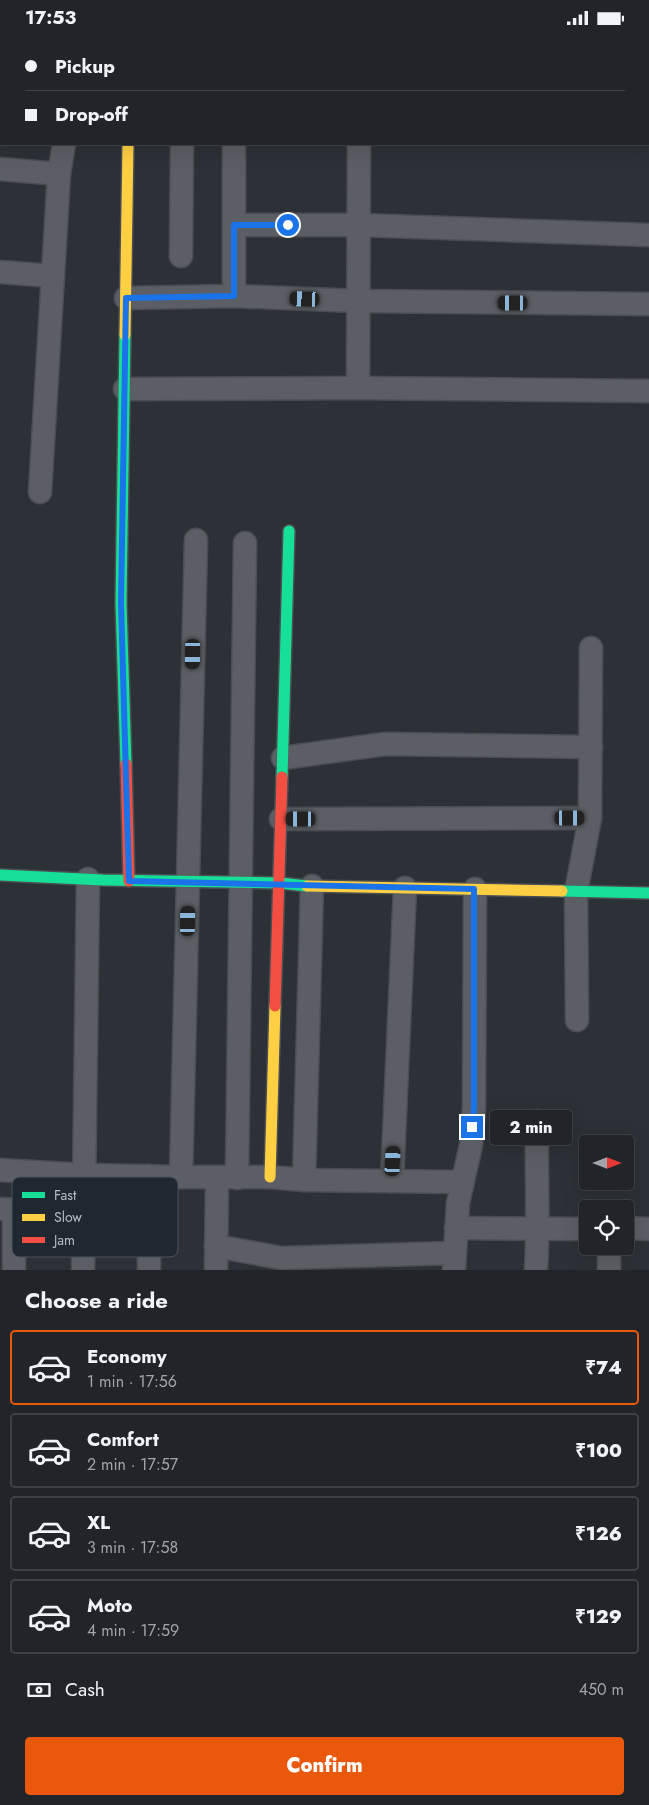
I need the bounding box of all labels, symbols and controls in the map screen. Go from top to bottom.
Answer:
text: 17:53 [25,4,76,31]
text: Pickup [55,53,115,80]
text: Drop-off [55,101,128,128]
route start [277,214,299,236]
car [289,291,320,307]
car [498,296,528,311]
car [185,639,200,669]
car [555,811,585,826]
car [286,812,316,827]
car [180,906,195,936]
callout: 2 min [490,1109,572,1145]
route end [461,1116,483,1138]
text: 2 min [510,1116,552,1139]
north arrow [579,1135,634,1190]
map controls [579,1135,634,1255]
car [384,1146,401,1176]
legend [12,1177,178,1257]
text: Fast [54,1185,77,1205]
button: locate [579,1200,634,1255]
text: Slow [54,1207,82,1227]
text: Jam [52,1230,75,1250]
text: Choose a ride [25,1284,168,1316]
text: Economy [87,1343,167,1370]
icon: car [27,1345,72,1390]
text: ₹74 [585,1354,622,1381]
text: 1 min · 17:56 [87,1370,177,1393]
text: Comfort [87,1426,159,1453]
icon: car [27,1428,72,1473]
text: ₹100 [575,1437,622,1464]
text: 2 min · 17:57 [87,1453,178,1476]
text: XL [87,1509,110,1536]
icon: car [27,1511,72,1556]
text: ₹126 [575,1520,622,1547]
text: 3 min · 17:58 [87,1536,178,1559]
text: Moto [87,1592,132,1619]
icon: car [27,1594,72,1639]
text: ₹129 [575,1603,622,1630]
text: 4 min · 17:59 [87,1619,179,1642]
icon: cash [25,1676,53,1704]
text: Cash [65,1676,105,1703]
text: 450 m [579,1678,624,1701]
button: Confirm [25,1737,624,1795]

